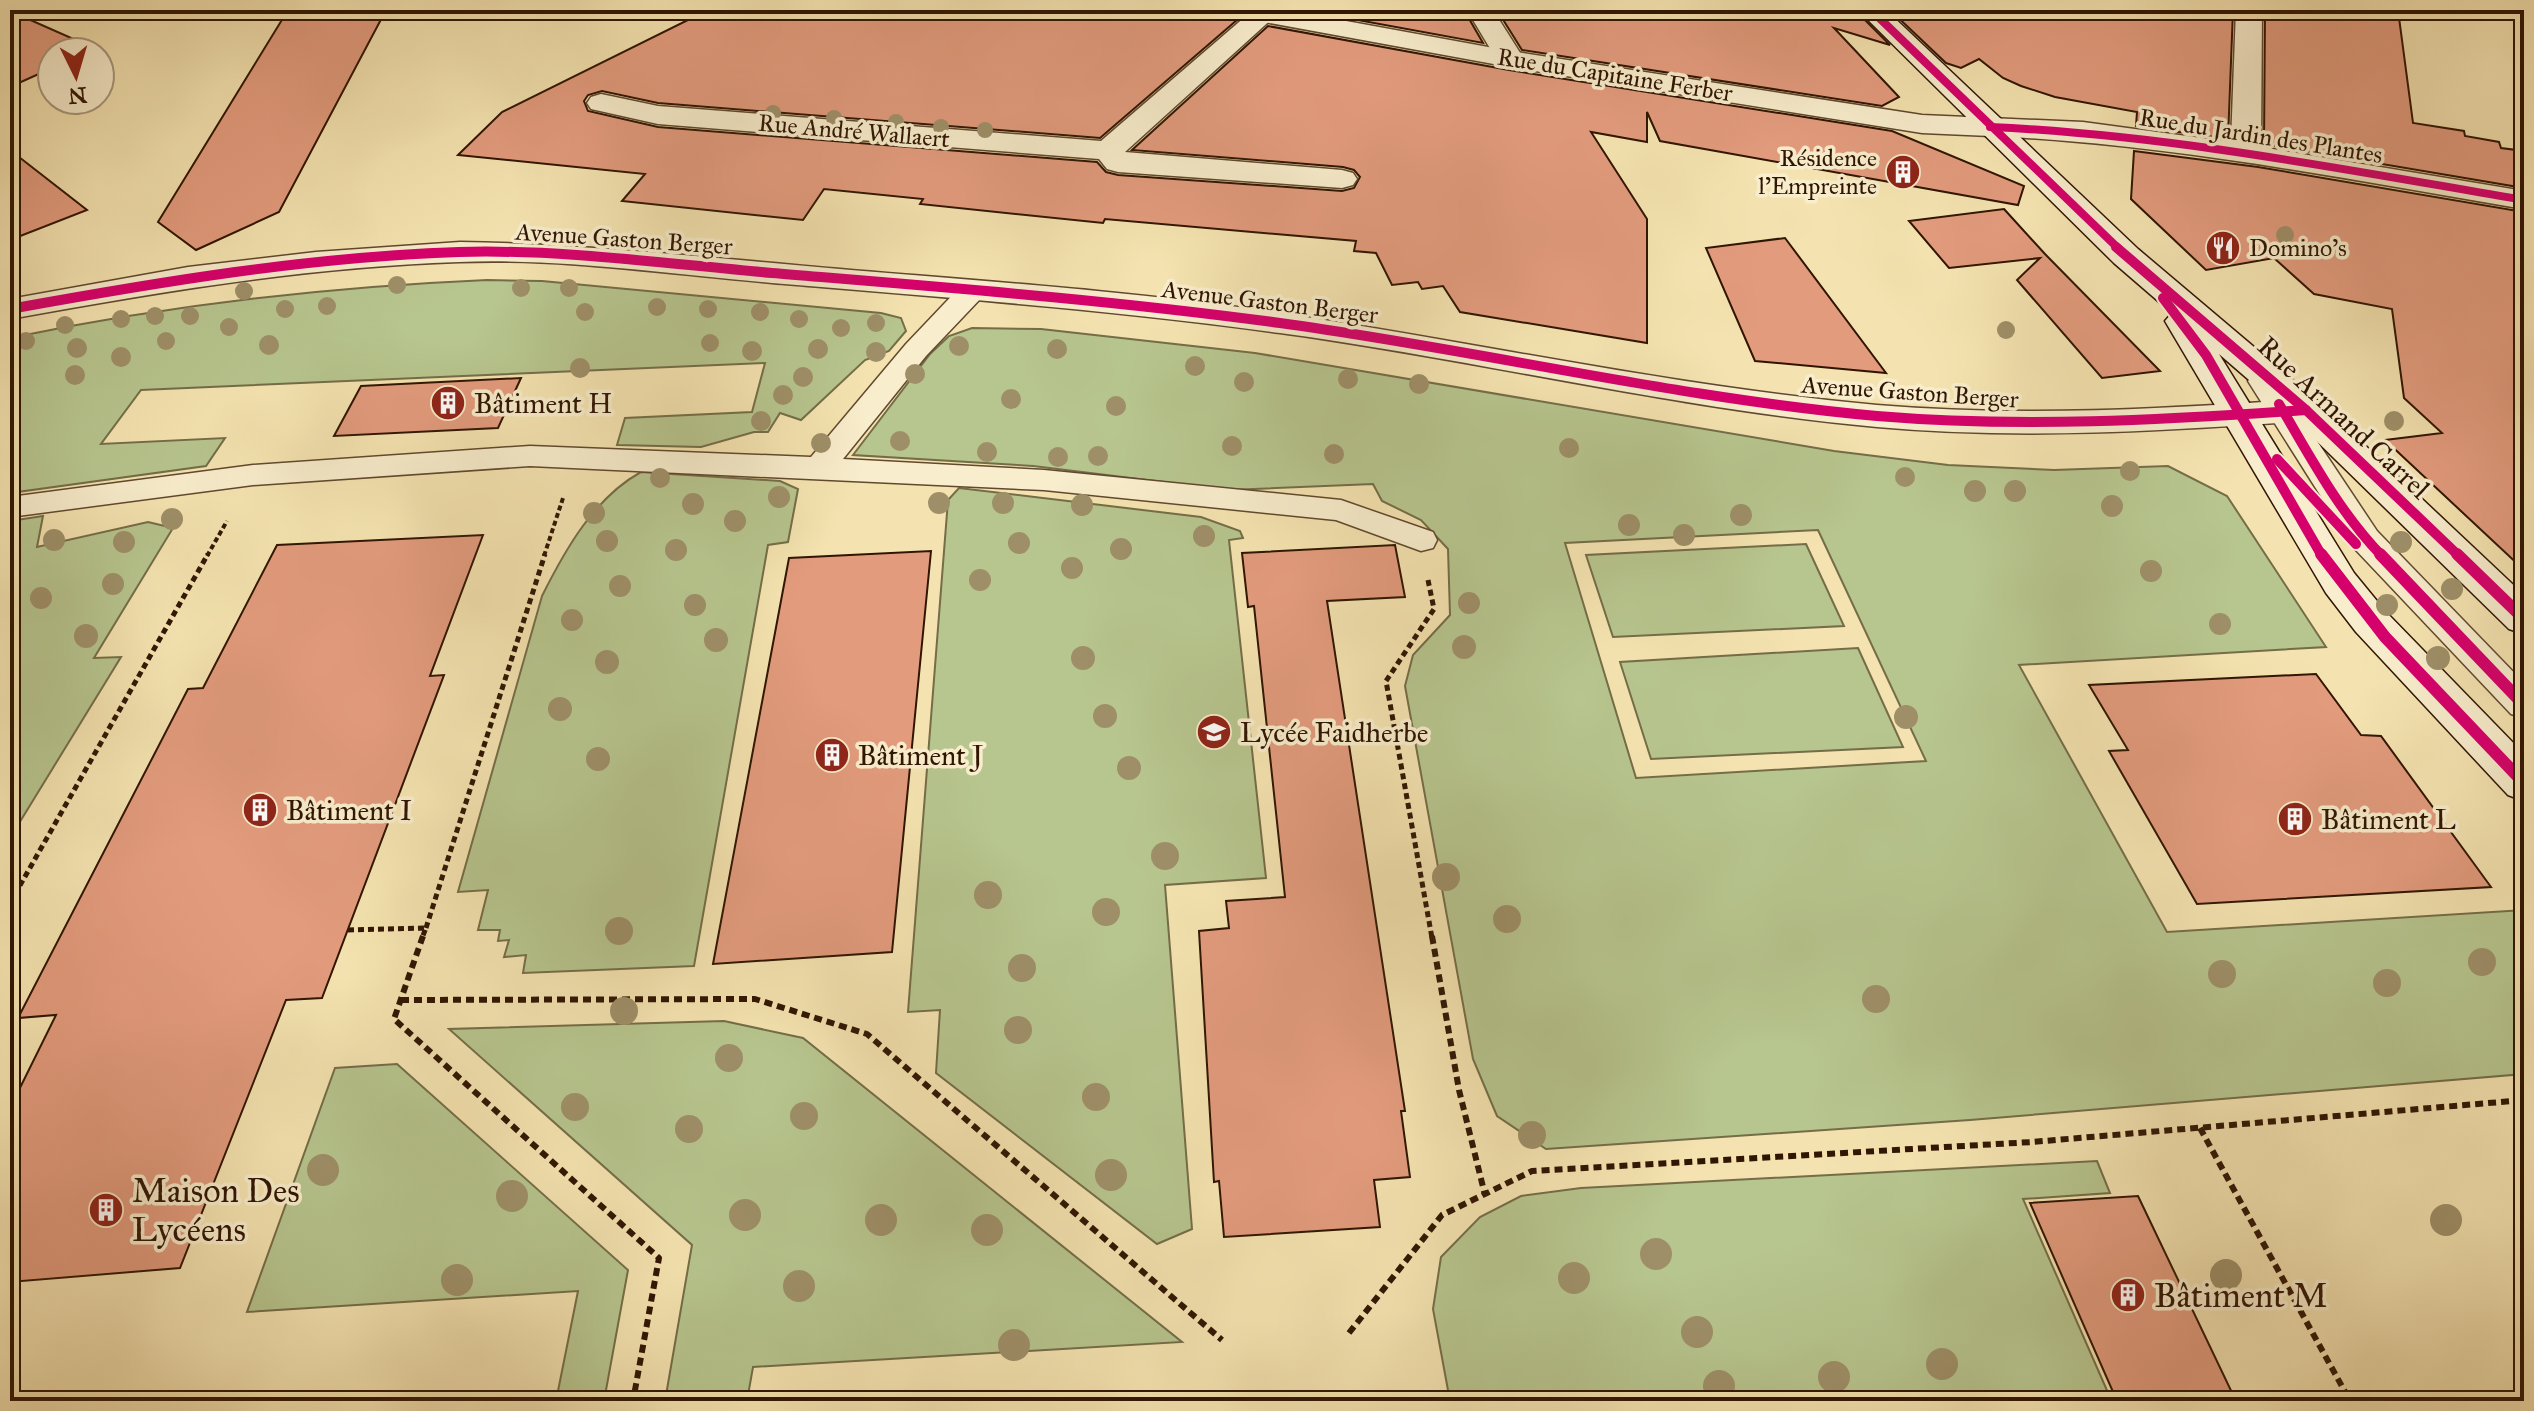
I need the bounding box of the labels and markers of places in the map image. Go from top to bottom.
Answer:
place label: Résidence l'Empreinte [1758,143,1877,201]
building icon: Résidence l'Empreinte [1884,153,1922,191]
restaurant icon: Domino's [2204,229,2242,267]
place label: Domino's [2249,233,2347,263]
building icon: Bâtiment H [429,384,467,422]
place label: Bâtiment H [474,386,612,421]
school or university icon: Lycée Faidherbe [1195,713,1233,751]
place label: Lycée Faidherbe [1240,715,1428,750]
building icon: Bâtiment J [813,736,851,774]
place label: Bâtiment J [858,738,983,773]
building icon: Bâtiment I [241,791,279,829]
place label: Bâtiment I [286,793,412,828]
building icon: Bâtiment L [2276,800,2314,838]
place label: Bâtiment L [2321,802,2456,837]
place label: Maison Des Lycéens [132,1170,300,1250]
building icon: Maison Des Lycéens [87,1191,125,1229]
place label: Bâtiment M [2154,1275,2328,1316]
building icon: Bâtiment M [2109,1276,2147,1314]

